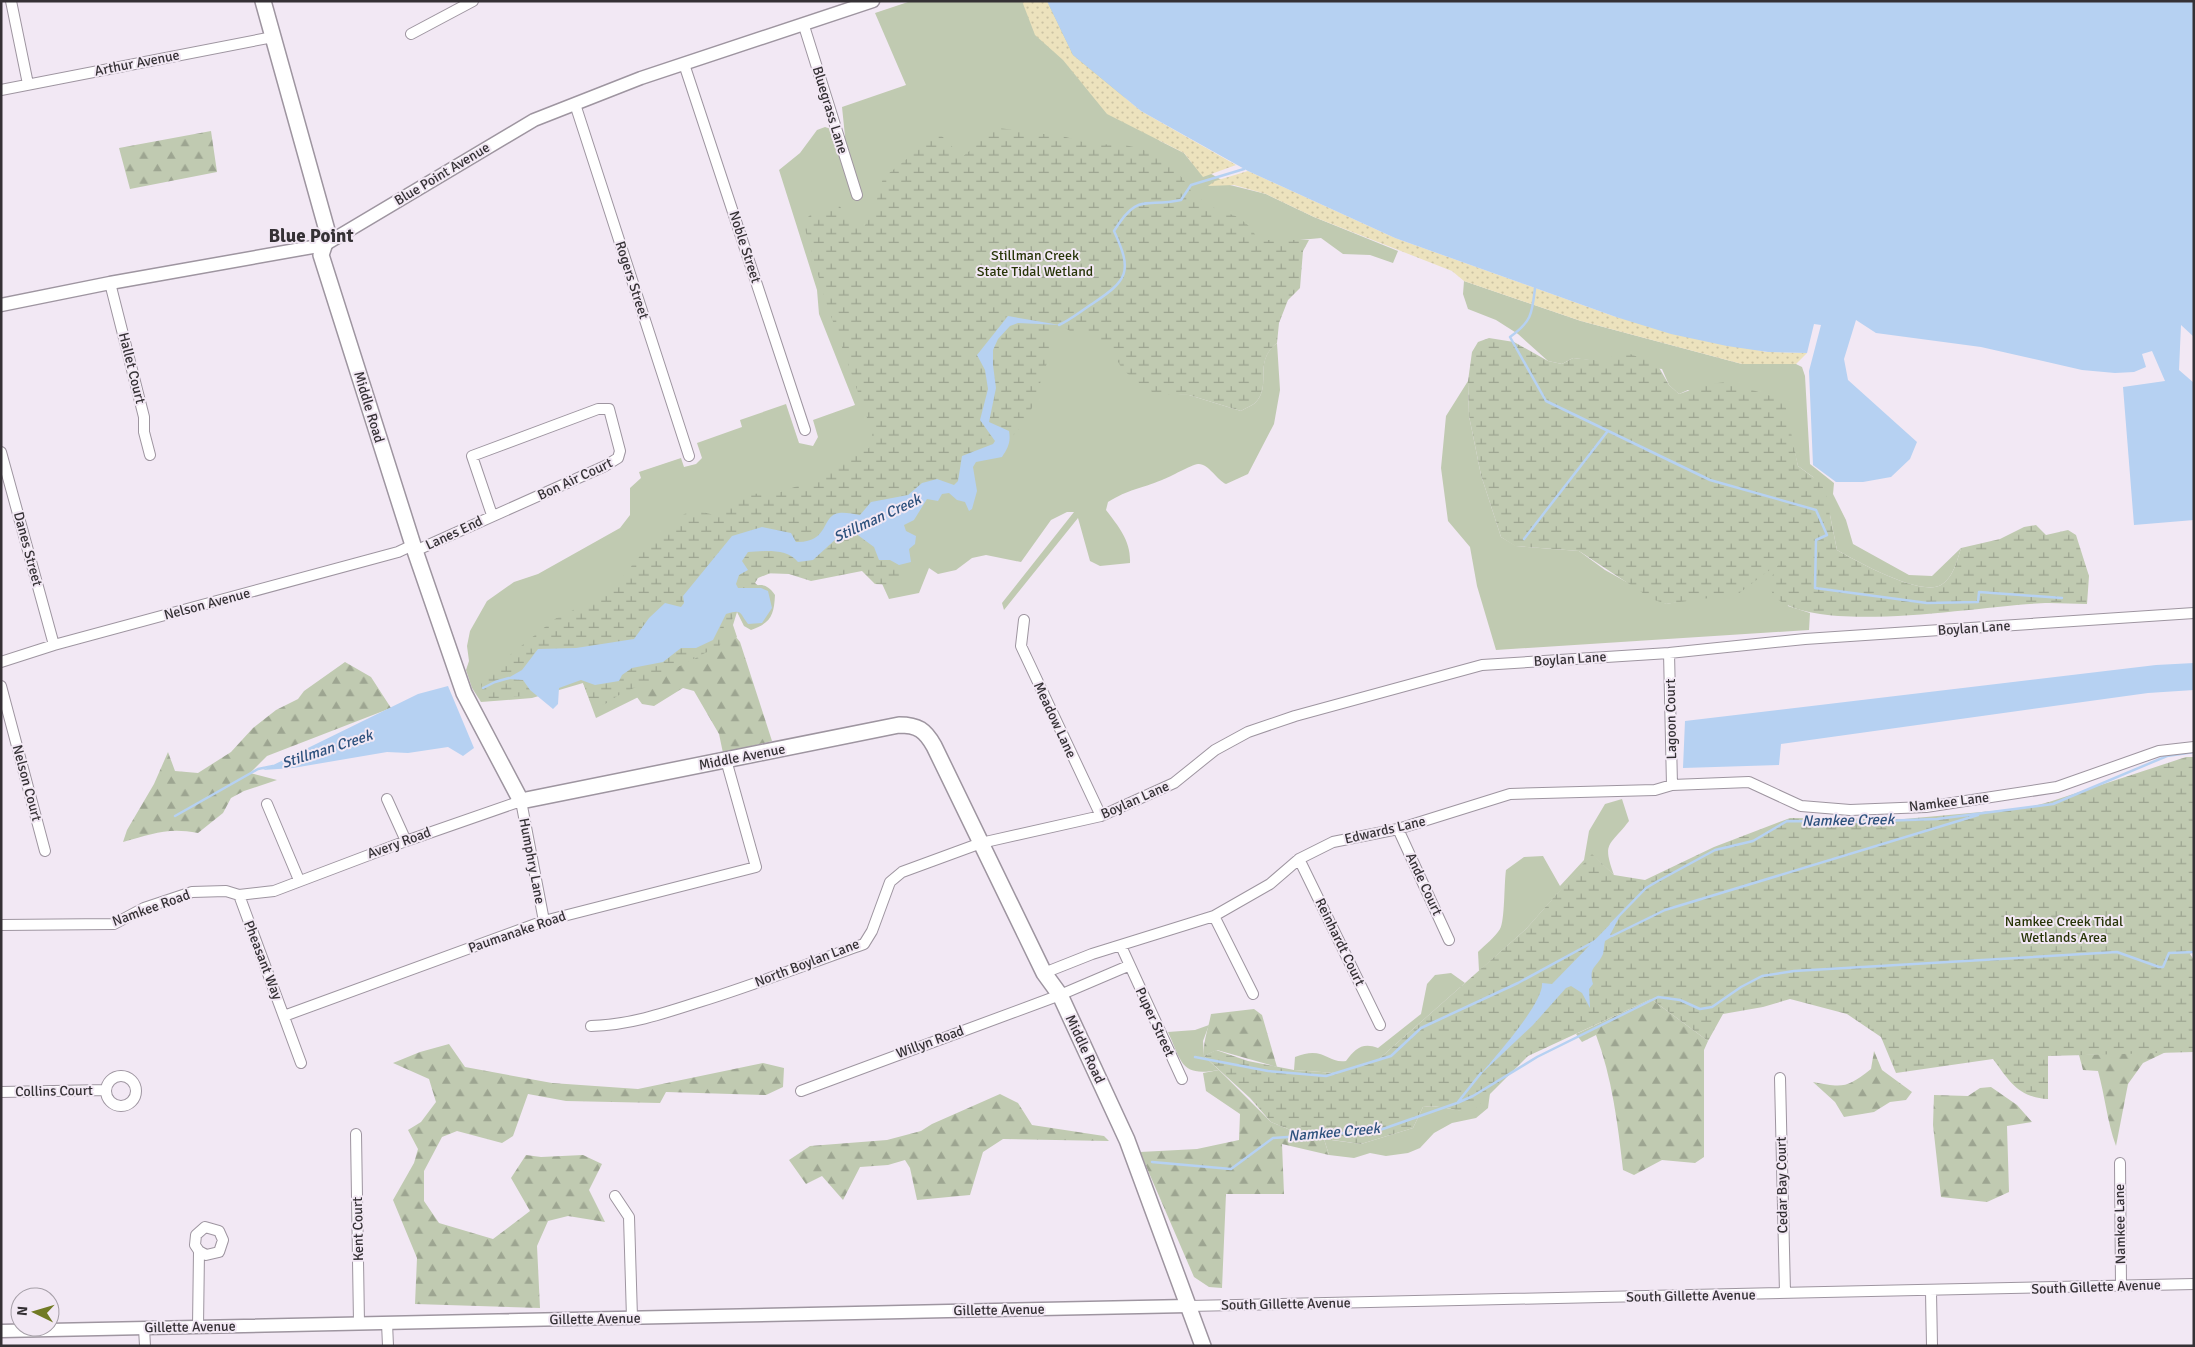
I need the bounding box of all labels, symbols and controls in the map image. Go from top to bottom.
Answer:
street label: Arthur Avenue [93,46,181,80]
street label: Bluegrass Lane [809,64,851,156]
street label: Blue Point Avenue [391,139,493,209]
street label: Noble Street [725,209,765,285]
district label: Blue Point [268,224,354,248]
street label: Rogers Street [611,239,653,321]
park label: Stillman Creek State Tidal Wetland [977,247,1093,280]
street label: Hallet Court [115,330,149,406]
street label: Middle Road [350,369,388,445]
street label: Bon Air Court [535,454,615,504]
water label: Stillman Creek [830,489,925,546]
street label: Danes Street [10,510,46,588]
street label: Lanes End [423,512,485,554]
street label: Nelson Avenue [162,584,252,624]
street label: Boylan Lane [1937,617,2011,639]
street label: Boylan Lane [1533,648,1607,670]
street label: Meadow Lane [1030,679,1080,761]
street label: Lagoon Court [1662,679,1680,759]
water label: Stillman Creek [279,725,376,772]
street label: Middle Avenue [697,740,787,774]
street label: Nelson Court [9,743,45,823]
street label: Boylan Lane [1098,777,1172,823]
street label: Namkee Lane [1908,789,1990,815]
water label: Namkee Creek [1802,810,1896,830]
street label: Edwards Lane [1343,812,1427,848]
street label: Humphry Lane [515,817,549,905]
street label: Avery Road [365,824,433,862]
street label: Ande Court [1402,850,1446,918]
street label: Namkee Road [110,886,192,930]
street label: Reinhardt Court [1311,895,1369,989]
street label: Paumanake Road [466,907,568,957]
park label: Namkee Creek Tidal Wetlands Area [2005,913,2123,946]
street label: Pheasant Way [240,918,286,1002]
street label: North Boylan Lane [752,935,862,991]
street label: Puper Street [1132,985,1178,1059]
street label: Middle Road [1062,1012,1108,1086]
street label: Willyn Road [894,1022,966,1062]
street label: Collins Court [15,1082,93,1100]
water label: Namkee Creek [1287,1119,1382,1145]
street label: Cedar Bay Court [1773,1136,1791,1234]
street label: Namkee Lane [2111,1184,2129,1264]
street label: Kent Court [349,1197,367,1261]
street label: South Gillette Avenue [2031,1276,2161,1298]
street label: South Gillette Avenue [1626,1286,1756,1306]
north arrow [10,1287,60,1337]
street label: South Gillette Avenue [1221,1294,1351,1314]
street label: Gillette Avenue [953,1301,1045,1319]
text: N [14,1305,31,1317]
street label: Gillette Avenue [549,1310,641,1328]
street label: Gillette Avenue [144,1318,236,1336]

